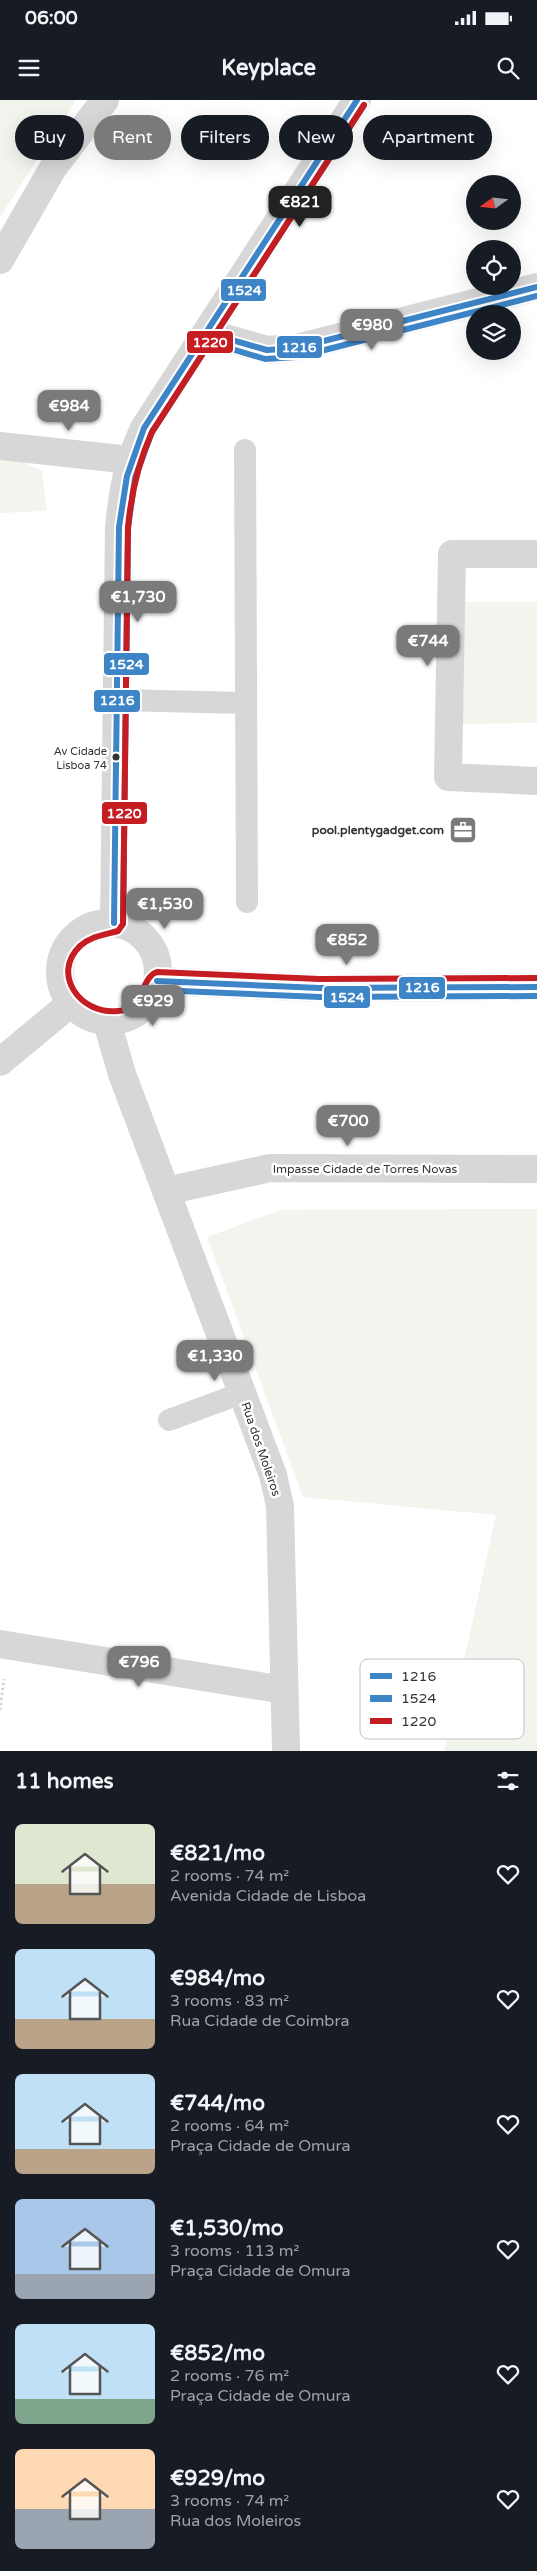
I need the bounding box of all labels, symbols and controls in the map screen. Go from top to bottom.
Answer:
text: 06:00 [25,7,78,29]
icon: menu [15,54,43,82]
icon: search [494,54,522,82]
text: Keyplace [221,55,316,81]
chip: Buy [15,115,84,160]
chip: Rent [94,115,171,160]
chip: Filters [181,115,269,160]
chip: New [279,115,353,160]
chip: Apartment [363,115,492,160]
north arrow [466,175,521,230]
map controls [466,175,521,360]
pin: €821 [270,186,330,228]
text: €821 [279,192,321,212]
button: locate [466,240,521,295]
line badge: 1524 [220,278,267,302]
text: 1524 [226,282,262,299]
button: layers [466,305,521,360]
pin: €980 [342,308,402,351]
text: €980 [351,315,393,335]
line badge: 1220 [186,330,234,354]
text: 1220 [192,334,228,351]
line badge: 1216 [276,335,323,359]
text: 1216 [281,339,317,356]
pin: €984 [39,390,99,432]
text: €984 [48,396,90,416]
pin: €1,730 [97,580,179,623]
text: €1,730 [110,587,166,607]
pin: €744 [398,624,458,667]
text: €744 [407,631,449,651]
line badge: 1524 [103,652,150,676]
text: 1524 [108,656,144,673]
line badge: 1216 [93,689,141,713]
text: 1216 [99,692,135,709]
place label: Av Cidade Lisboa 74 [54,745,107,772]
marker: Av Cidade Lisboa 74 [111,752,121,762]
line badge: 1220 [101,801,148,825]
text: 1220 [106,805,142,822]
office icon: pool.plentygadget.com [448,815,478,845]
place label: pool.plentygadget.com [312,823,444,838]
pin: €1,530 [124,888,206,930]
text: €1,530 [137,894,193,914]
pin: €852 [317,924,377,966]
text: €852 [326,930,368,950]
line badge: 1216 [398,976,446,1000]
text: 1216 [404,979,440,996]
pin: €929 [123,984,183,1027]
line badge: 1524 [323,985,371,1009]
text: 1524 [329,989,365,1006]
text: €929 [132,991,174,1011]
pin: €700 [318,1104,378,1147]
text: €700 [327,1111,369,1131]
street label: Impasse Cidade de Torres Novas [273,1162,458,1176]
pin: €1,330 [174,1340,256,1382]
text: €1,330 [187,1346,243,1366]
street label: Rua dos Moleiros [238,1400,284,1498]
pin: €796 [109,1646,169,1688]
text: €796 [118,1652,160,1672]
legend [360,1659,524,1739]
text: 1216 [401,1668,436,1685]
text: 1524 [401,1690,436,1707]
text: 1220 [401,1713,436,1730]
icon: filters [494,1767,522,1795]
text: 11 homes [15,1769,114,1794]
text: €821/mo [170,1841,265,1866]
icon: home [55,1844,115,1904]
icon: heart [494,1860,522,1888]
text: 2 rooms · 74 m² [170,1866,289,1886]
text: Avenida Cidade de Lisboa [170,1886,366,1906]
text: €984/mo [170,1966,265,1991]
icon: home [55,1969,115,2029]
icon: heart [494,1985,522,2013]
text: 3 rooms · 83 m² [170,1991,289,2011]
text: Rua Cidade de Coimbra [170,2011,350,2031]
text: €744/mo [170,2091,265,2116]
icon: home [55,2094,115,2154]
icon: heart [494,2110,522,2138]
text: 2 rooms · 64 m² [170,2116,289,2136]
text: Praça Cidade de Omura [170,2136,351,2156]
text: €1,530/mo [170,2216,284,2241]
icon: home [55,2219,115,2279]
icon: heart [494,2235,522,2263]
text: 3 rooms · 113 m² [170,2241,299,2261]
text: Praça Cidade de Omura [170,2261,351,2281]
text: €852/mo [170,2341,265,2366]
icon: home [55,2344,115,2404]
icon: heart [494,2360,522,2388]
text: 2 rooms · 76 m² [170,2366,289,2386]
text: Praça Cidade de Omura [170,2386,351,2406]
text: €929/mo [170,2466,265,2491]
icon: home [55,2469,115,2529]
icon: heart [494,2485,522,2513]
text: 3 rooms · 74 m² [170,2491,289,2511]
text: Rua dos Moleiros [170,2511,301,2531]

